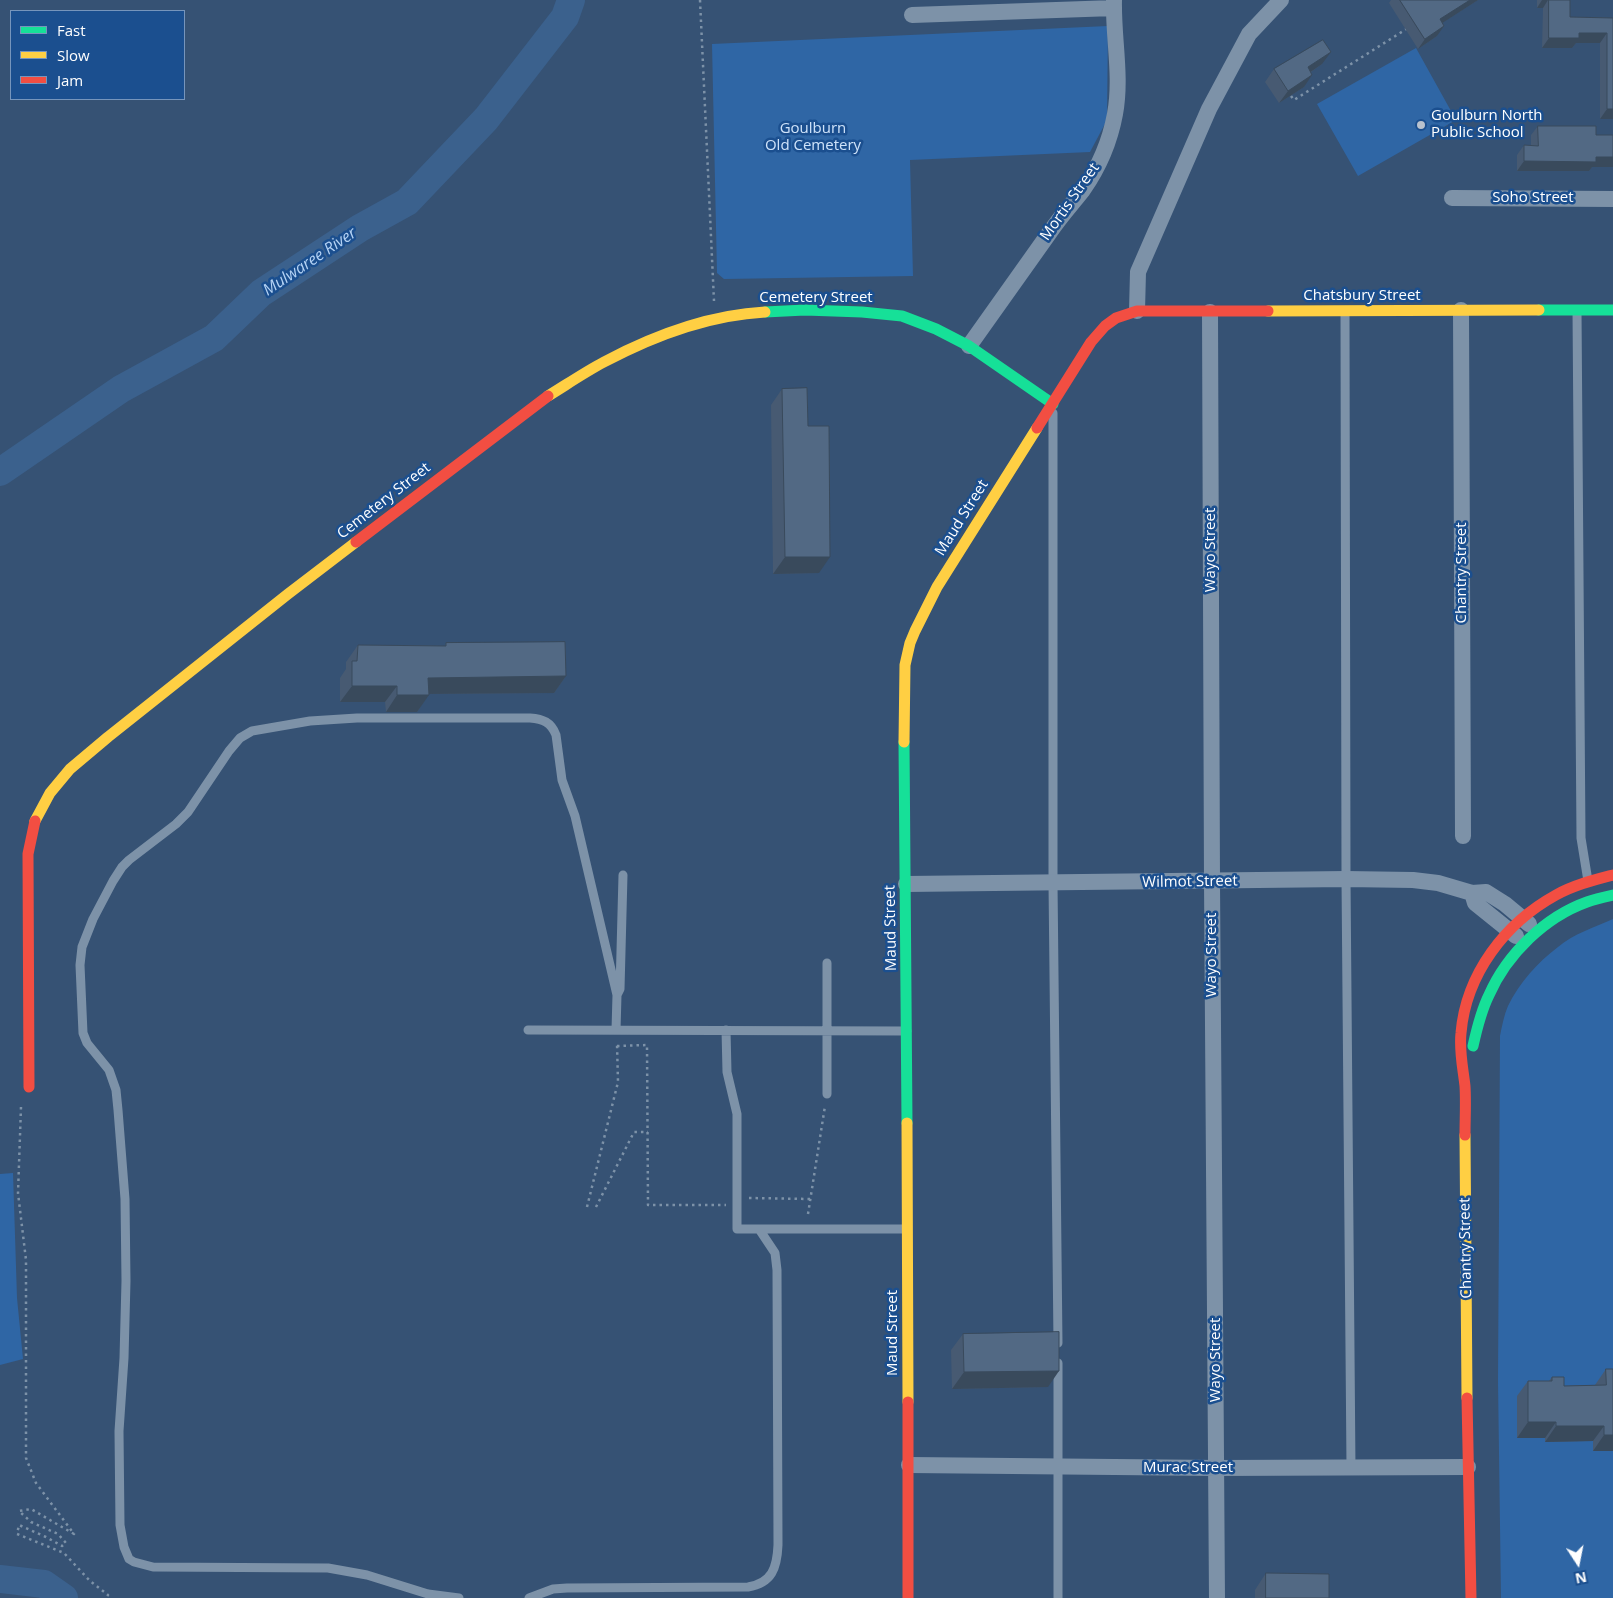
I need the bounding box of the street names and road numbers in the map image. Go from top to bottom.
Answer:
street label: Mortis Street [1037,160,1103,244]
street label: Soho Street [1492,189,1574,207]
street label: Chatsbury Street [1303,287,1421,305]
street label: Cemetery Street [759,289,873,307]
street label: Cemetery Street [334,459,434,543]
street label: Maud Street [932,477,992,559]
street label: Wayo Street [1202,508,1220,592]
street label: Chantry Street [1453,523,1471,623]
street label: Wilmot Street [1142,872,1238,892]
street label: Maud Street [881,885,901,971]
street label: Wayo Street [1203,913,1221,997]
street label: Chantry Street [1456,1197,1476,1299]
street label: Maud Street [884,1290,902,1376]
street label: Wayo Street [1207,1318,1225,1402]
street label: Murac Street [1143,1459,1233,1477]

